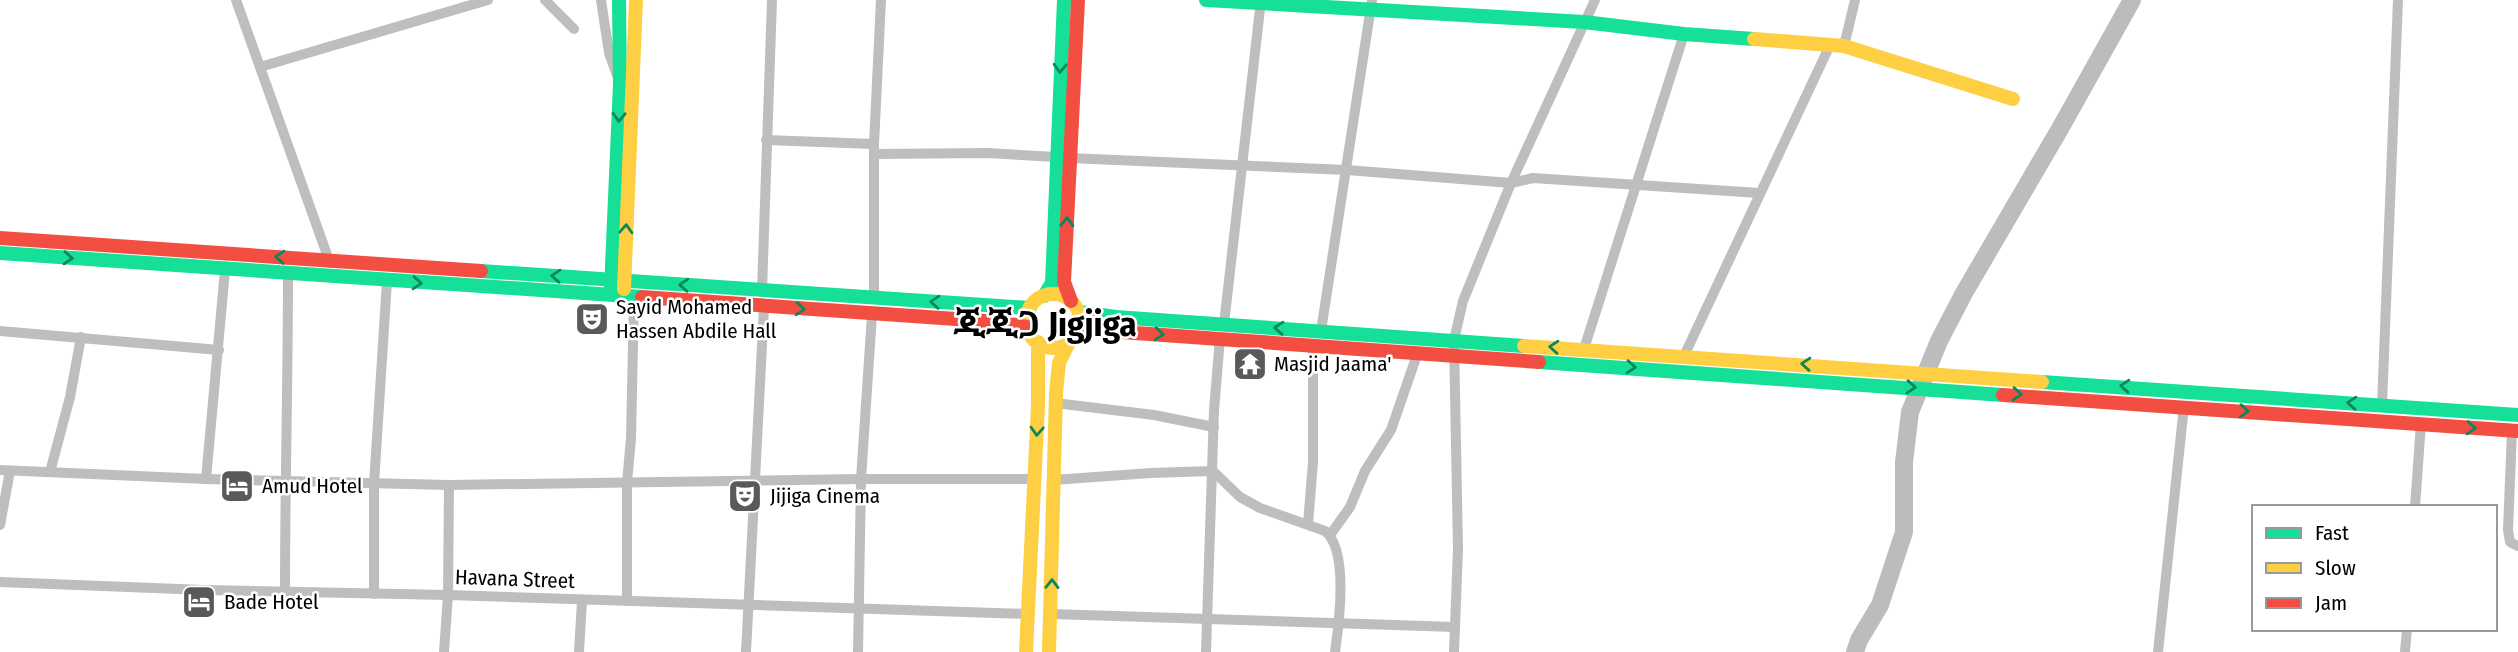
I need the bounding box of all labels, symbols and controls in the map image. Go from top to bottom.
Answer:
one-way arrow [1053,63,1068,74]
one-way arrow [611,112,626,123]
one-way arrow [1059,216,1074,227]
one-way arrow [619,223,634,234]
one-way arrow [63,250,74,265]
one-way arrow [274,250,285,265]
one-way arrow [550,269,561,284]
one-way arrow [412,275,423,290]
one-way arrow [678,278,689,293]
place label: Sayid Mohamed Hassen Abdile Hall [616,294,777,344]
one-way arrow [929,295,940,310]
theatre icon: Sayid Mohamed Hassen Abdile Hall [573,300,611,338]
one-way arrow [795,301,806,316]
district label: ጂጂጋ Jigjiga [953,303,1137,345]
one-way arrow [1273,321,1284,336]
one-way arrow [1154,326,1165,341]
one-way arrow [1549,340,1560,355]
temple icon: Masjid Jaama' [1231,345,1269,383]
place label: Masjid Jaama' [1274,351,1392,377]
one-way arrow [1800,357,1811,372]
one-way arrow [1625,359,1636,374]
one-way arrow [1906,379,1917,394]
one-way arrow [2120,379,2131,394]
one-way arrow [2012,386,2023,401]
one-way arrow [2346,396,2357,411]
one-way arrow [2239,403,2250,418]
one-way arrow [2466,420,2477,435]
one-way arrow [1029,425,1044,436]
hotel icon: Amud Hotel [218,467,256,505]
place label: Amud Hotel [262,473,363,499]
theatre icon: Jijiga Cinema [726,477,764,515]
place label: Jijiga Cinema [770,483,880,509]
legend [2252,505,2497,631]
text: Fast [2315,520,2349,546]
text: Slow [2315,555,2356,581]
street label: Havana Street [455,564,576,594]
one-way arrow [1044,578,1059,589]
hotel icon: Bade Hotel [180,583,218,621]
place label: Bade Hotel [224,589,319,615]
text: Jam [2315,590,2347,616]

